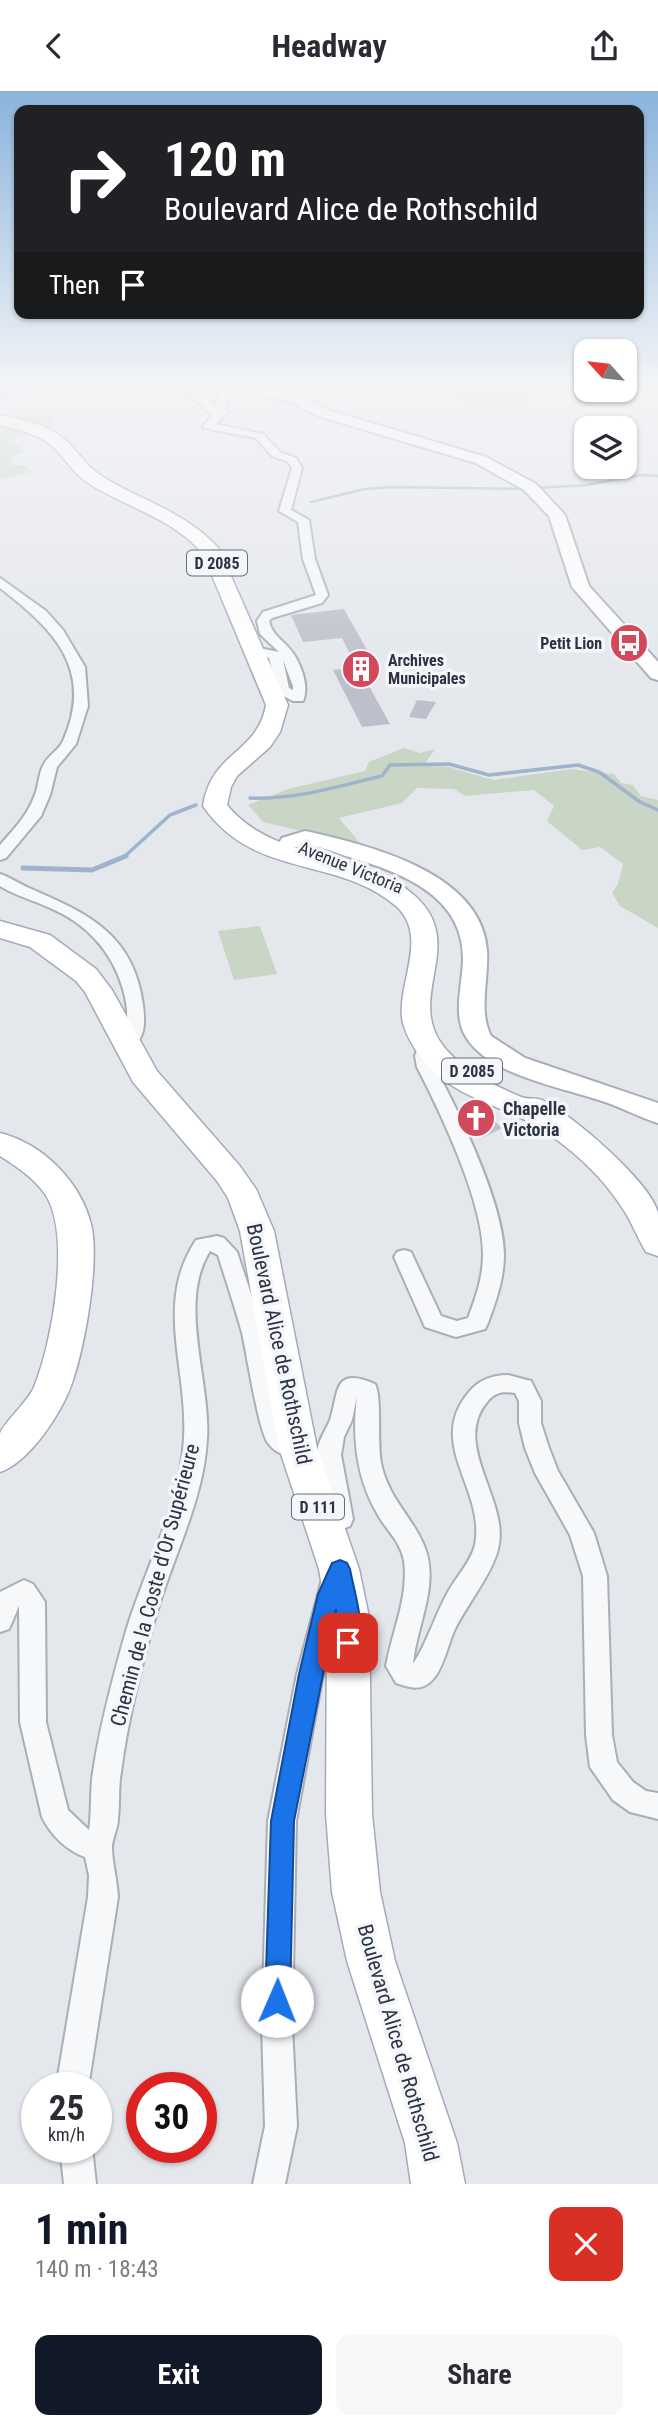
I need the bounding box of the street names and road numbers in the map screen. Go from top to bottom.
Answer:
road number: D 2085 [187,551,247,576]
street label: Avenue Victoria [296,836,406,898]
road number: D 2085 [442,1059,502,1083]
street label: Boulevard Alice de Rothschild [242,1221,316,1467]
street label: Chemin de la Coste d'Or Supérieure [106,1441,204,1729]
road number: D 111 [292,1495,344,1519]
street label: Boulevard Alice de Rothschild [353,1922,443,2164]

